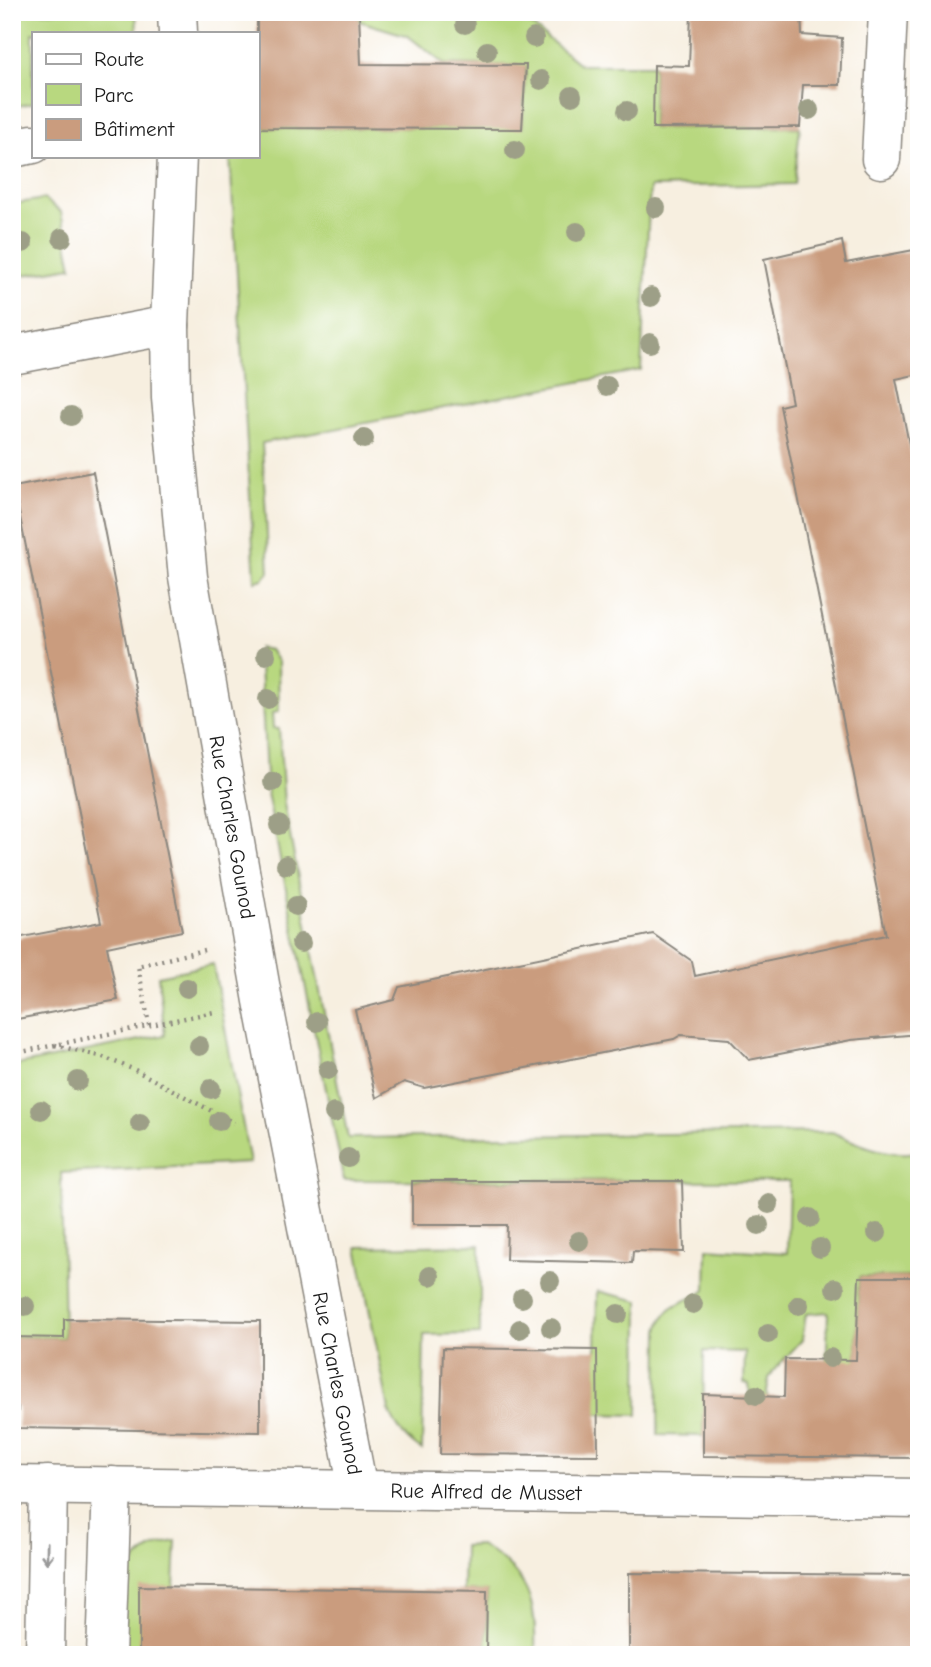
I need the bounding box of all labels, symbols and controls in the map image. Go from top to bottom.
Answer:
legend [32,32,259,158]
text: Route [94,47,144,71]
text: Parc [94,83,134,107]
text: Bâtiment [94,117,175,141]
street label: Rue Charles Gounod [204,734,260,921]
street label: Rue Charles Gounod [308,1290,367,1477]
street label: Rue Alfred de Musset [390,1478,583,1505]
one-way arrow [40,1541,53,1564]

